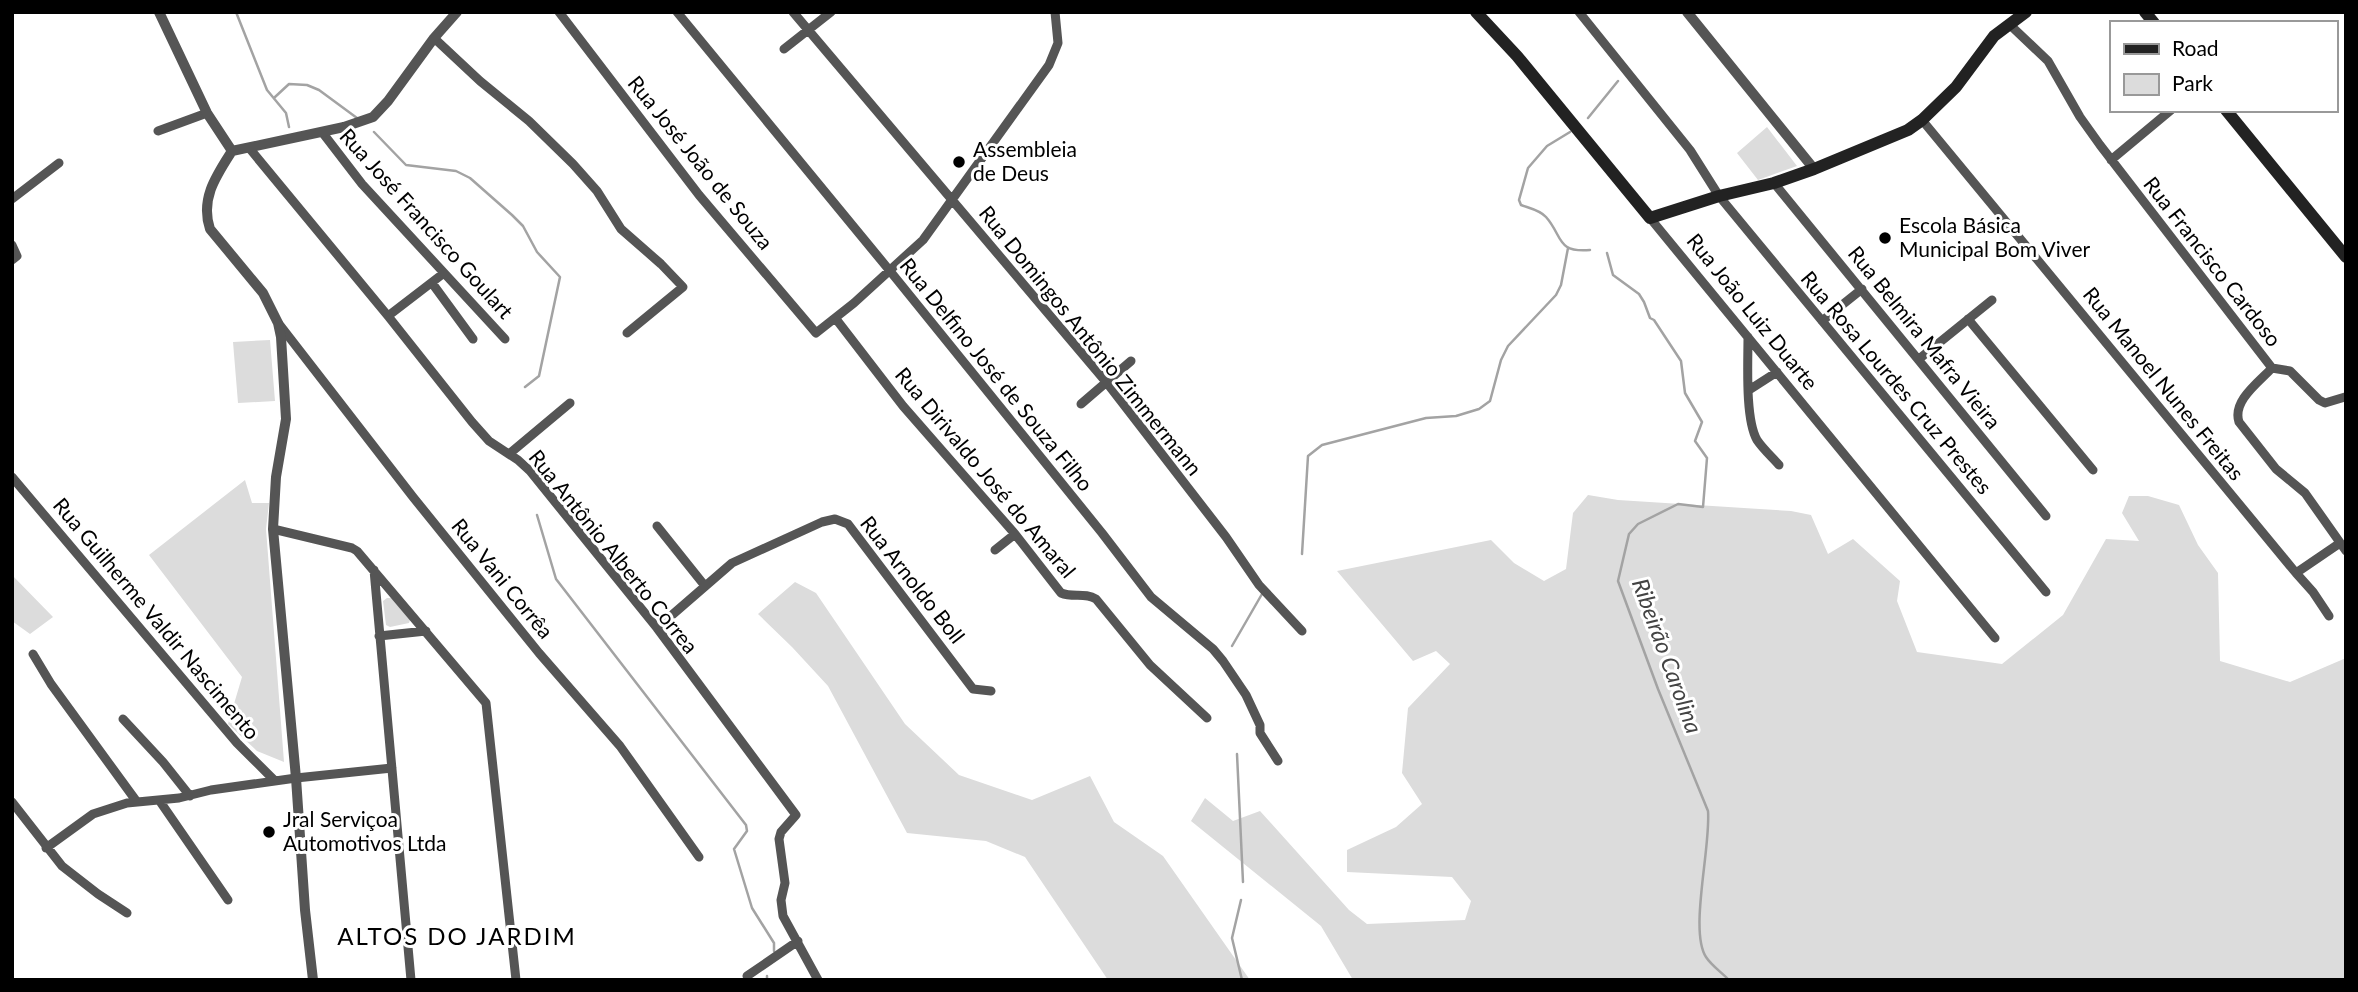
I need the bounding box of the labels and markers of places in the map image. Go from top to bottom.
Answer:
place label: Assembleia de Deus [973,136,1077,185]
marker: Assembleia de Deus [951,154,967,170]
place label: Escola Básica Municipal Bom Viver [1899,212,2090,261]
marker: Escola Básica Municipal Bom Viver [1877,230,1893,246]
place label: Jral Serviçoa Automotivos Ltda [283,806,446,855]
marker: Jral Serviçoa Automotivos Ltda [261,824,277,840]

